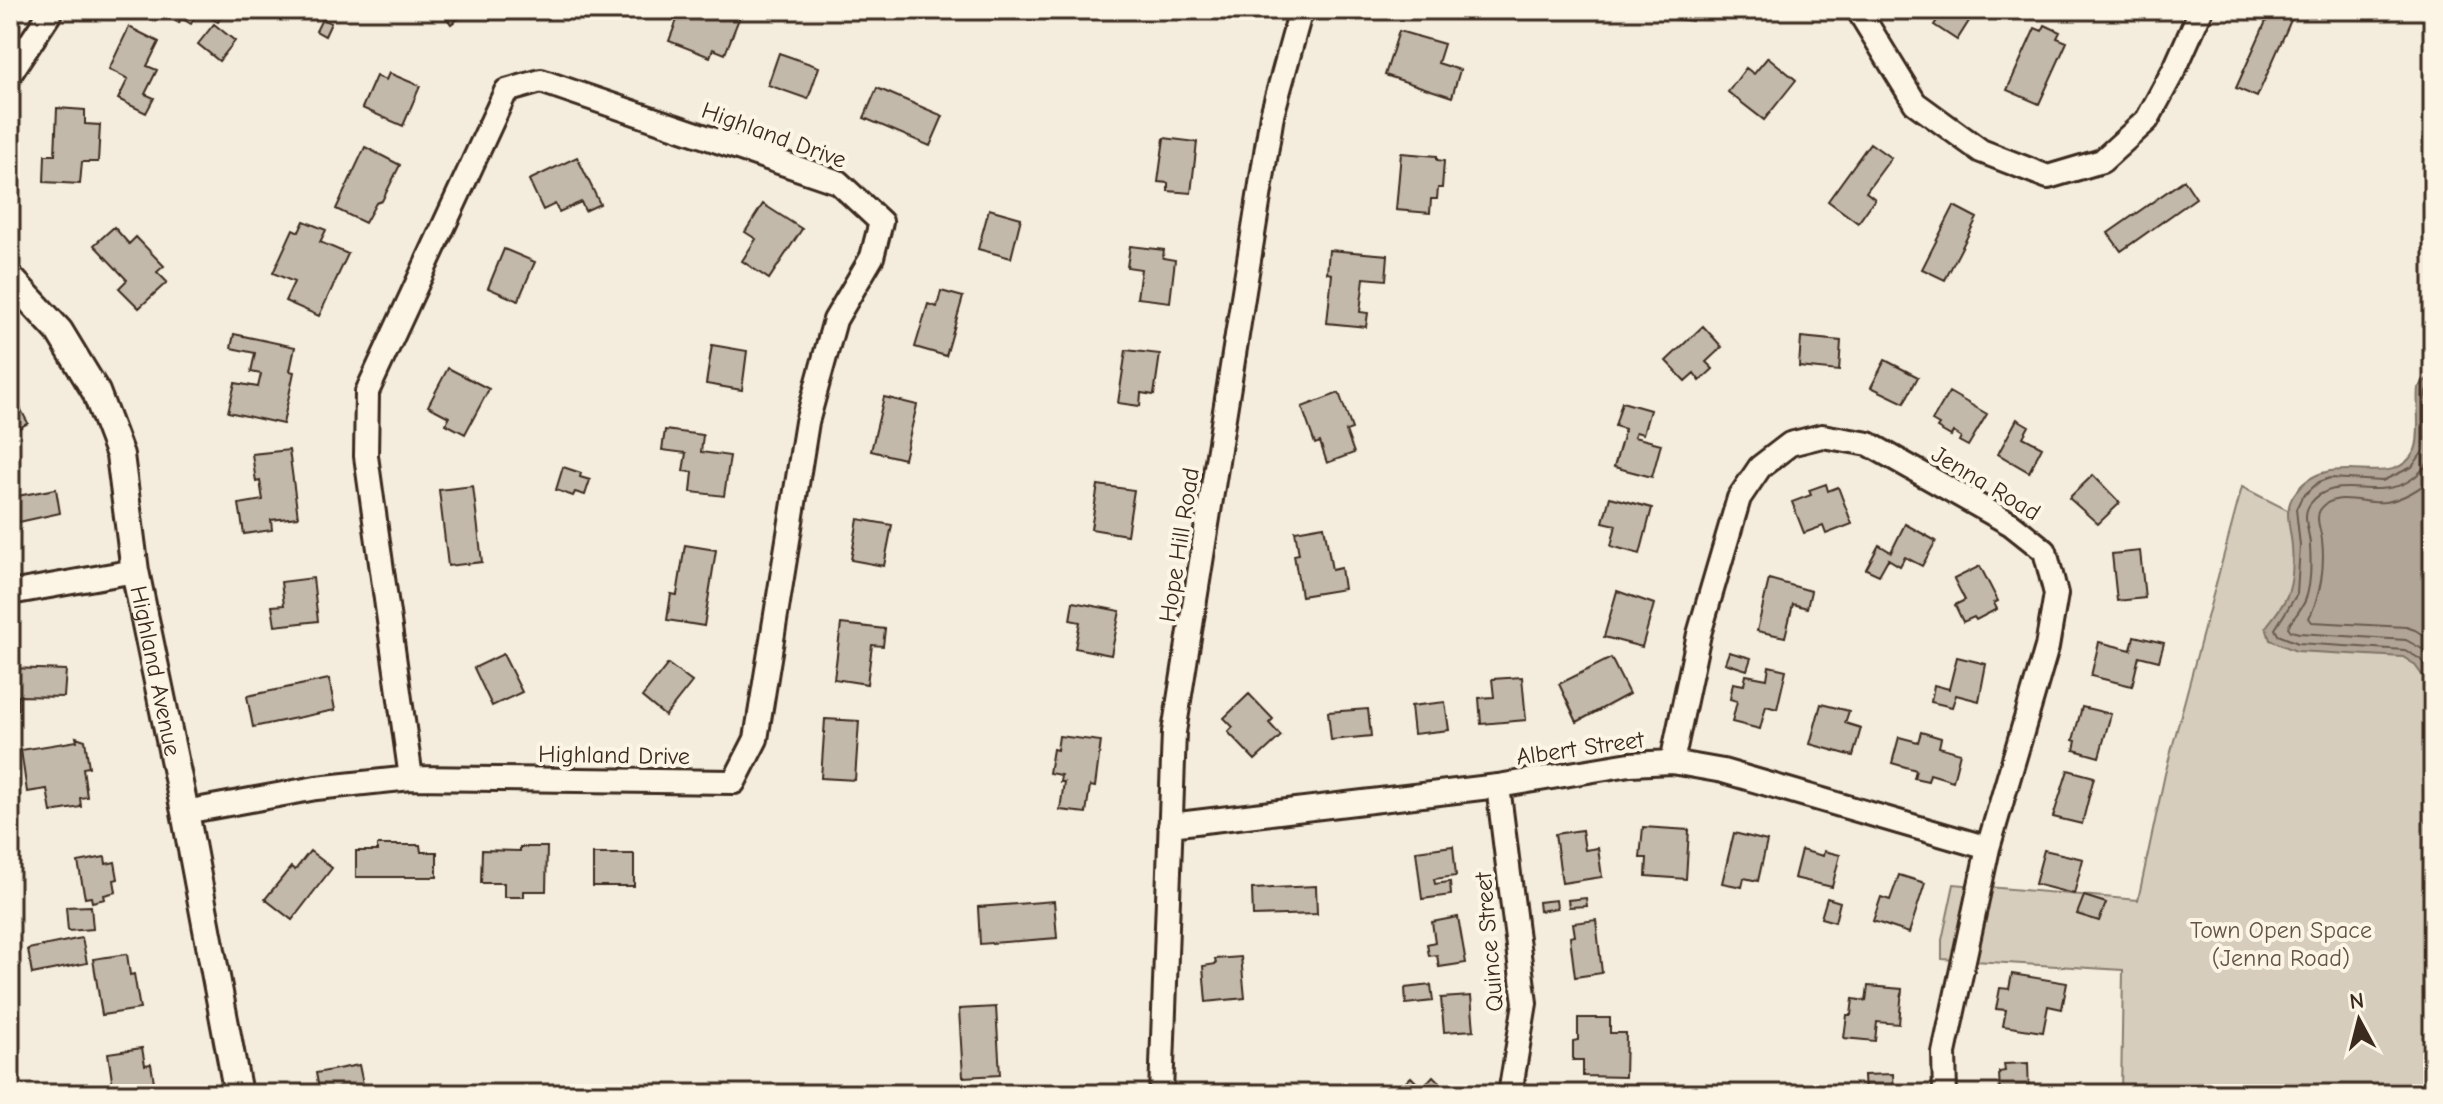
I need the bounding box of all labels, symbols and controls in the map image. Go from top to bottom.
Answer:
street label: Highland Drive [698,96,850,174]
street label: Jenna Road [1927,440,2045,526]
street label: Hope Hill Road [1153,466,1205,624]
street label: Highland Avenue [124,583,187,759]
street label: Albert Street [1514,725,1647,771]
street label: Highland Drive [538,740,690,770]
street label: Quince Street [1469,870,1509,1013]
park label: Town Open Space (Jenna Road) [2190,916,2372,972]
north arrow [2319,980,2399,1060]
text: N [2348,987,2365,1015]

